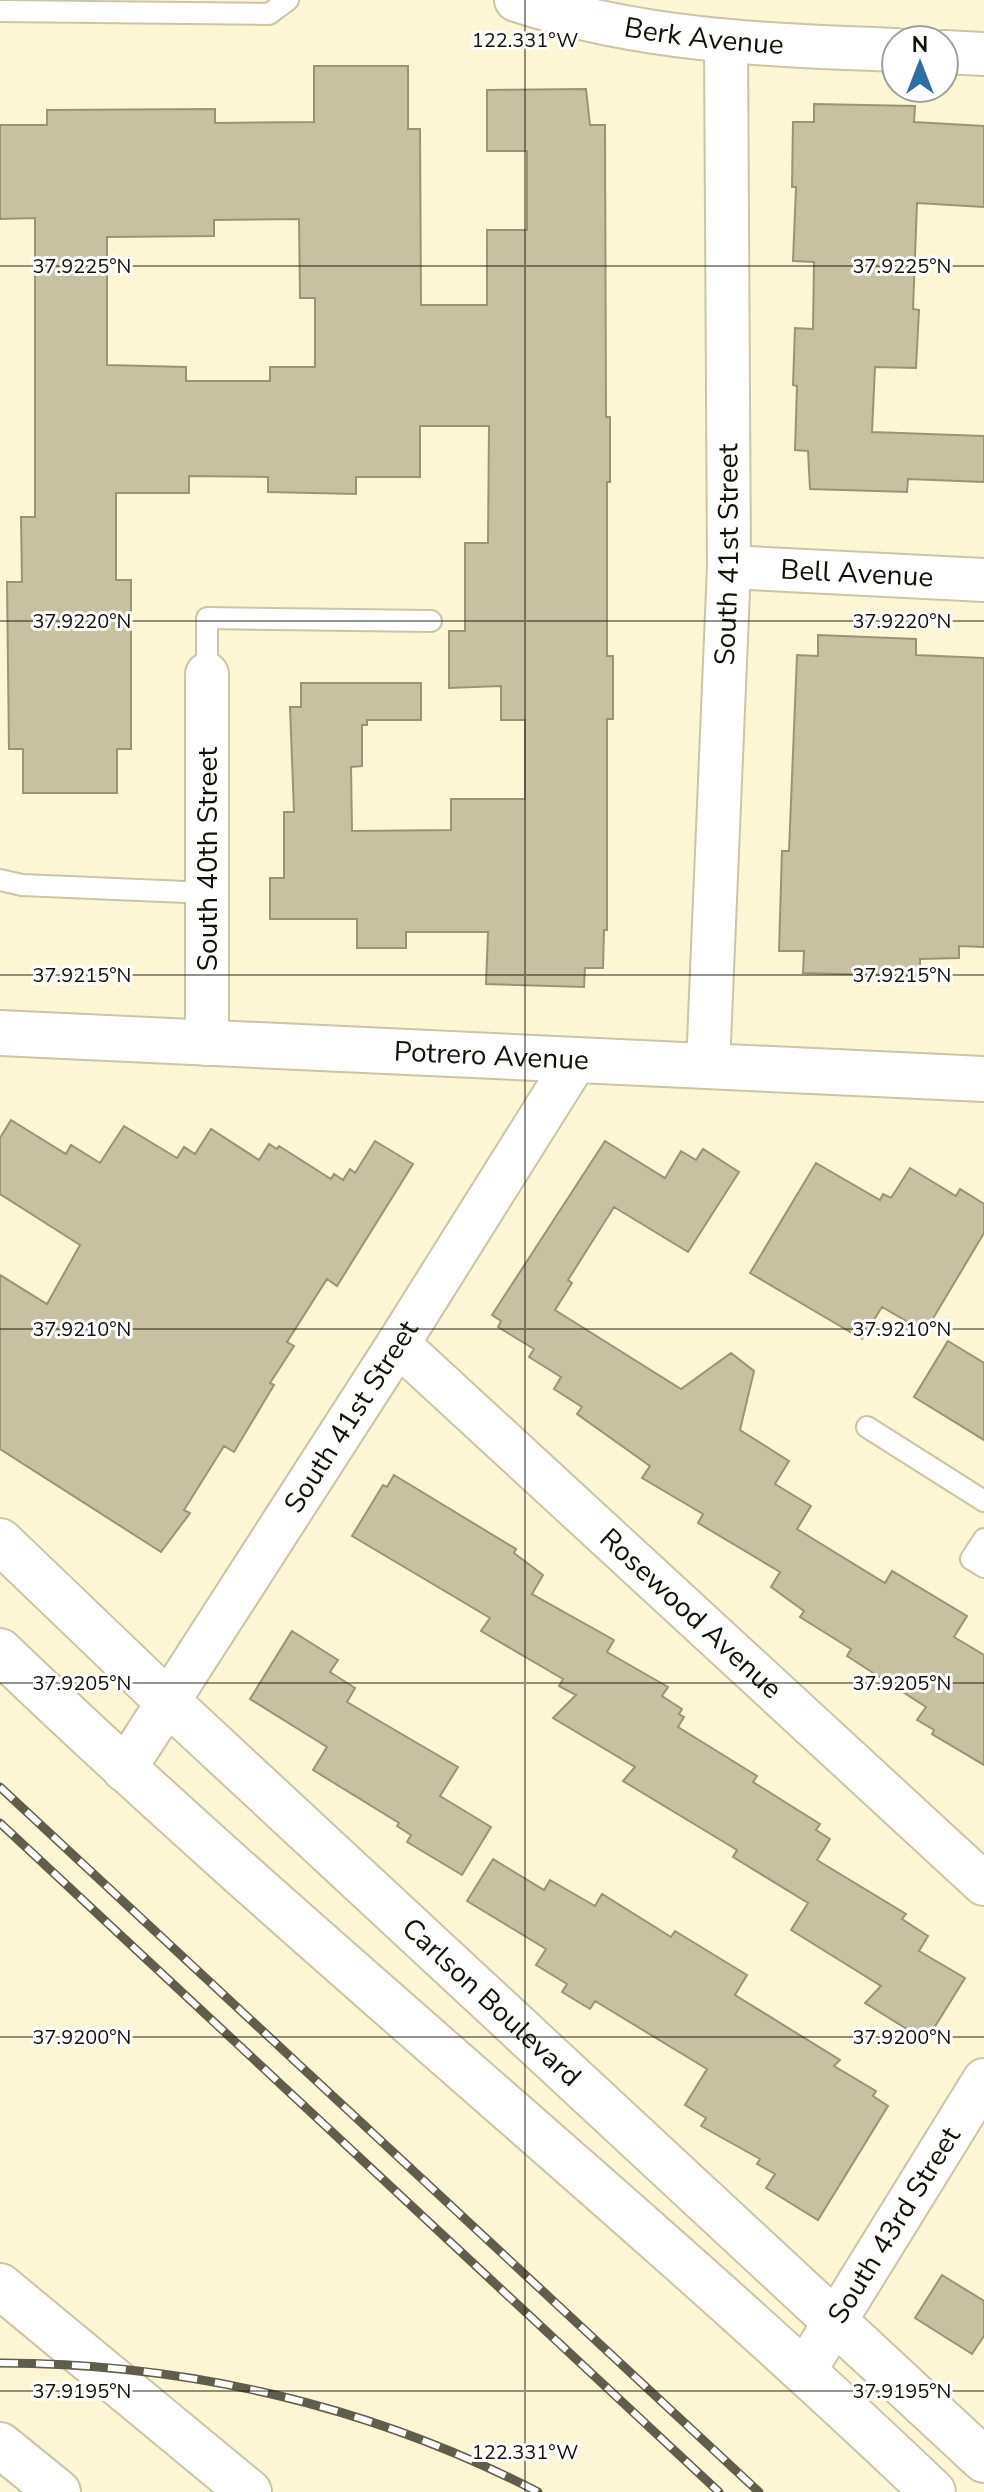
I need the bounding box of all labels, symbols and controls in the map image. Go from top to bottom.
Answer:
street label: Berk Avenue [621,8,785,64]
north arrow [880,24,960,104]
text: 122.331°W [472,27,578,54]
text: N [912,30,928,60]
text: 37.9225°N [33,253,131,280]
text: 37.9225°N [853,253,951,280]
street label: South 41st Street [706,443,748,666]
street label: Bell Avenue [779,551,934,596]
text: 37.9220°N [33,608,131,635]
text: 37.9220°N [853,608,951,635]
street label: South 40th Street [189,747,227,971]
text: 37.9215°N [33,962,131,989]
text: 37.9215°N [853,962,951,989]
street label: Potrero Avenue [393,1032,590,1080]
street label: South 41st Street [275,1313,427,1520]
text: 37.9210°N [33,1316,131,1343]
text: 37.9210°N [853,1316,951,1343]
street label: Rosewood Avenue [591,1520,790,1707]
text: 37.9205°N [33,1670,131,1697]
text: 37.9205°N [853,1670,951,1697]
street label: Carlson Boulevard [393,1910,589,2095]
text: 37.9200°N [33,2024,131,2051]
text: 37.9200°N [853,2024,951,2051]
street label: South 43rd Street [819,2120,970,2331]
text: 37.9195°N [33,2378,131,2405]
text: 37.9195°N [853,2378,951,2405]
text: 122.331°W [472,2439,578,2466]

